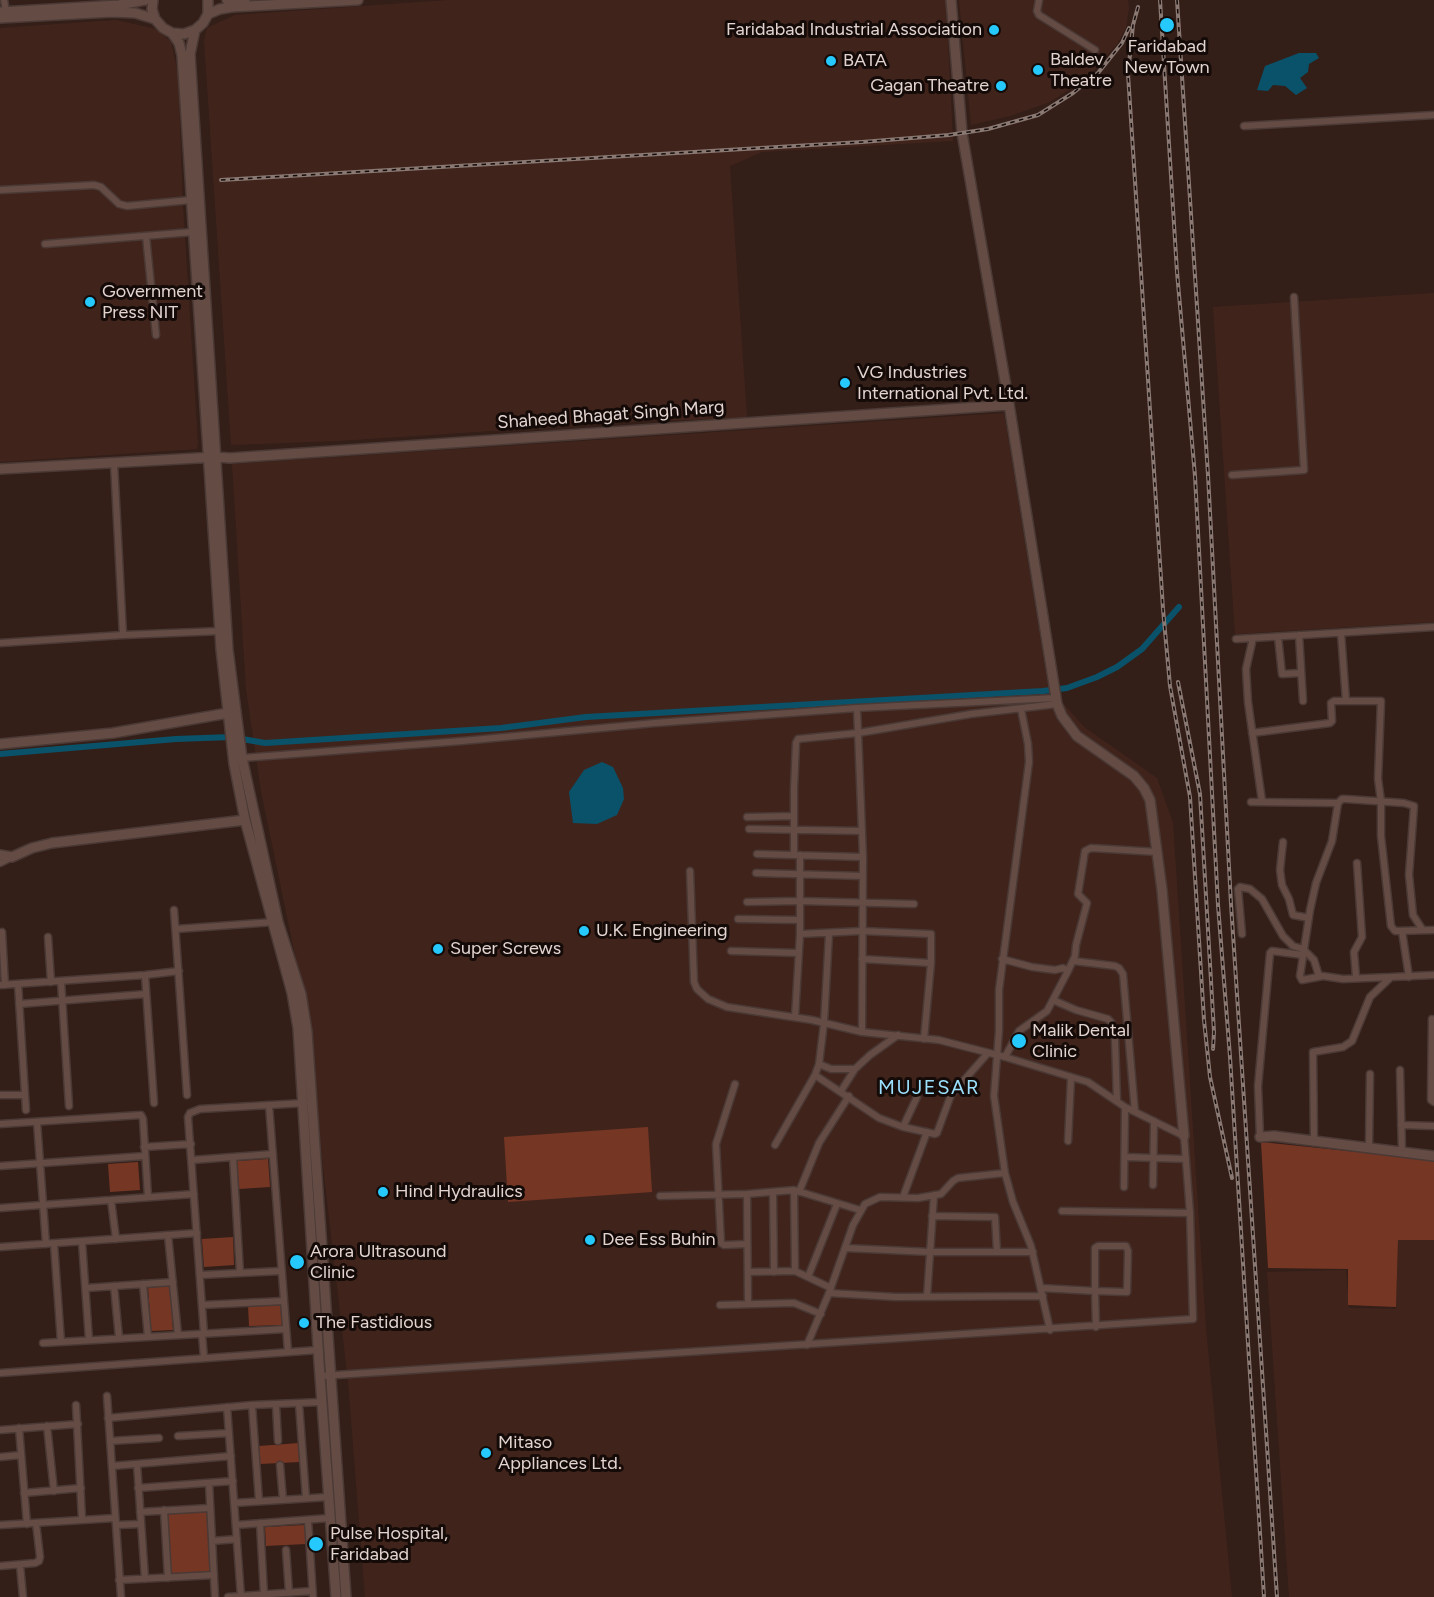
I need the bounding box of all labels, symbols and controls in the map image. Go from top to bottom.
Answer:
marker: Faridabad New Town [1158,16,1176,34]
place label: Faridabad Industrial Association [726,19,982,41]
marker: Faridabad Industrial Association [987,23,1001,37]
place label: Faridabad New Town [1124,36,1210,78]
place label: Baldev Theatre [1050,49,1112,92]
place label: BATA [843,50,887,72]
marker: BATA [824,54,838,68]
marker: Baldev Theatre [1031,63,1045,77]
place label: Gagan Theatre [870,75,989,97]
marker: Gagan Theatre [994,79,1008,93]
place label: Government Press NIT [102,281,203,324]
marker: Government Press NIT [83,295,97,309]
place label: VG Industries International Pvt. Ltd. [857,362,1028,404]
marker: VG Industries International Pvt. Ltd. [838,376,852,390]
street label: Shaheed Bhagat Singh Marg [497,396,725,434]
place label: U.K. Engineering [596,920,728,942]
marker: U.K. Engineering [577,924,591,938]
place label: Super Screws [450,938,561,960]
marker: Super Screws [431,942,445,956]
place label: Malik Dental Clinic [1032,1020,1130,1062]
marker: Malik Dental Clinic [1010,1032,1028,1050]
district label: MUJESAR [878,1076,980,1100]
place label: Hind Hydraulics [395,1181,523,1203]
marker: Hind Hydraulics [376,1185,390,1199]
place label: Dee Ess Buhin [602,1229,716,1251]
marker: Dee Ess Buhin [583,1233,597,1247]
place label: Arora Ultrasound Clinic [310,1241,447,1284]
marker: Arora Ultrasound Clinic [288,1253,306,1271]
place label: The Fastidious [316,1312,432,1334]
marker: The Fastidious [297,1316,311,1330]
place label: Mitaso Appliances Ltd. [498,1432,622,1474]
marker: Mitaso Appliances Ltd. [479,1446,493,1460]
place label: Pulse Hospital, Faridabad [330,1523,448,1565]
marker: Pulse Hospital, Faridabad [307,1535,325,1553]

